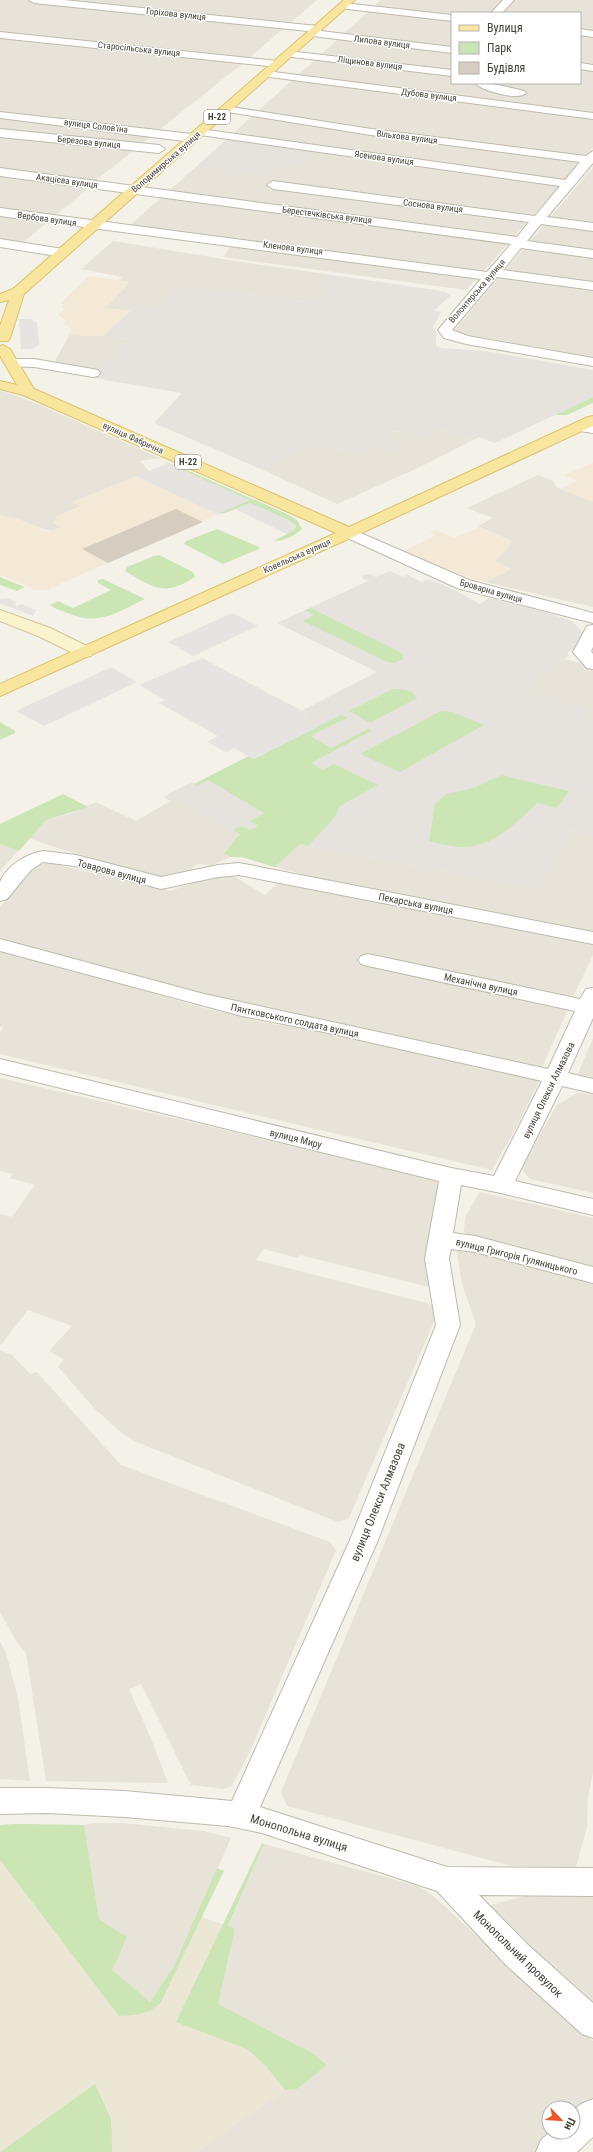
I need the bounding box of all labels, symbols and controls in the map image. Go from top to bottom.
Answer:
street label: Горіхова вулиця [146,6,206,22]
legend [451,12,581,84]
text: Вулиця [487,21,523,35]
street label: Липова вулиця [353,34,411,50]
street label: Старосільська вулиця [97,40,181,58]
text: Парк [487,41,512,55]
street label: Ліщинова вулиця [337,54,403,72]
text: Будівля [487,61,525,75]
street label: Дубова вулиця [401,87,457,103]
road number: Н-22 [204,110,230,124]
street label: вулиця Солов'їна [64,117,128,135]
street label: Вільхова вулиця [376,128,438,146]
street label: Володимирська вулиця [130,129,202,195]
street label: Березова вулиця [57,134,121,150]
street label: Ясенова вулиця [354,149,414,167]
street label: Акацієва вулиця [36,172,98,190]
street label: Соснова вулиця [403,197,463,215]
street label: Берестечківська вулиця [282,205,372,225]
street label: Вербова вулиця [17,210,77,228]
street label: Кленова вулиця [263,239,323,257]
street label: Волонтерська вулиця [447,257,507,325]
street label: вулиця Фабрична [101,420,165,456]
road number: Н-22 [175,455,201,469]
street label: Ковельська вулиця [262,537,332,575]
street label: Броварна вулиця [459,577,523,605]
street label: Товарова вулиця [76,857,148,886]
street label: Пекарська вулиця [378,891,454,916]
street label: Механічна вулиця [443,971,519,998]
street label: Пянтковського солдата вулиця [230,1002,360,1039]
street label: вулиця Олекси Алмазова [520,1040,577,1140]
street label: вулиця Миру [269,1127,323,1150]
street label: вулиця Григорія Гуляницького [455,1236,579,1277]
street label: вулиця Олекси Алмазова [348,1440,408,1563]
street label: Монопольна вулиця [249,1812,349,1854]
street label: Монопольний провулок [470,1908,566,2000]
north arrow [541,2100,581,2140]
text: Пн [561,2116,578,2132]

